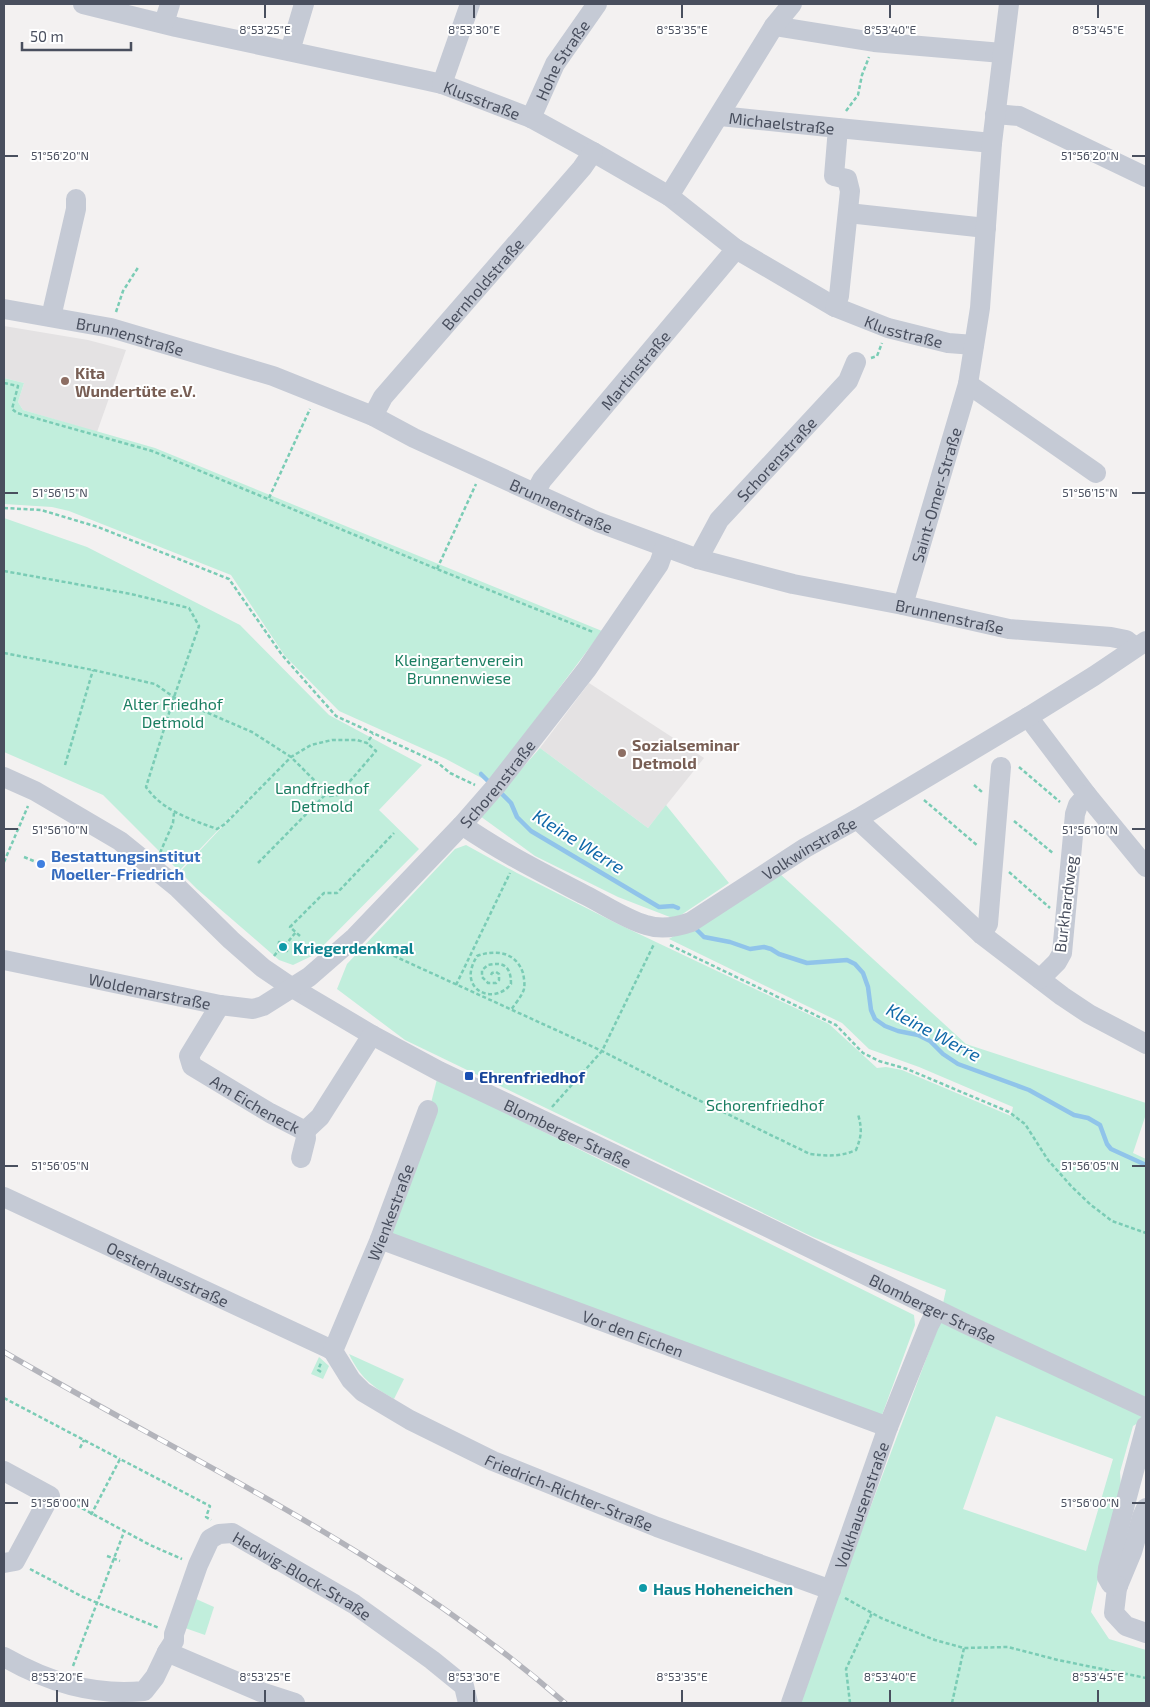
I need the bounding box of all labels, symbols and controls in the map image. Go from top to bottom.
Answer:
street label: Hohe Straße [531,16,593,103]
scale bar [22,20,131,52]
text: 8°53'25"E [239,22,291,36]
text: 8°53'30"E [448,22,500,36]
text: 8°53'35"E [656,22,708,36]
text: 8°53'40"E [864,22,917,36]
text: 8°53'45"E [1072,22,1124,36]
text: 50 m [30,27,64,45]
street label: Klusstraße [441,76,523,123]
street label: Michaelstraße [728,107,835,137]
text: 51°56'20"N [31,148,89,162]
text: 51°56'20"N [1061,148,1119,162]
street label: Bernholdstraße [437,234,527,333]
street label: Klusstraße [862,310,945,351]
street label: Brunnenstraße [75,313,186,359]
street label: Martinstraße [596,326,673,413]
place label: Kita Wundertüte e.V. [75,363,196,400]
marker: Kita Wundertüte e.V. [59,375,71,387]
street label: Schorenstraße [732,413,820,505]
street label: Saint-Omer-Straße [907,425,964,564]
street label: Brunnenstraße [507,474,616,536]
text: 51°56'15"N [32,485,88,499]
text: 51°56'15"N [1062,485,1118,499]
street label: Brunnenstraße [894,594,1006,637]
park label: Kleingartenverein Brunnenwiese [394,650,524,687]
park label: Alter Friedhof Detmold [123,694,224,731]
street label: Schorenstraße [455,735,538,831]
place label: Sozialseminar Detmold [632,735,740,772]
marker: Sozialseminar Detmold [616,747,628,759]
park label: Landfriedhof Detmold [275,778,370,815]
water label: Kleine Werre [529,804,629,878]
street label: Volkwinstraße [758,812,859,883]
text: 51°56'10"N [32,822,88,836]
text: 51°56'10"N [1062,822,1118,836]
place label: Bestattungsinstitut Moeller-Friedrich [51,846,201,883]
street label: Burkhardweg [1050,854,1080,954]
marker: Bestattungsinstitut Moeller-Friedrich [35,858,47,870]
place label: Kriegerdenkmal [293,938,415,957]
marker: Kriegerdenkmal [277,941,289,953]
street label: Woldemarstraße [87,968,213,1012]
water label: Kleine Werre [883,998,985,1066]
place label: Ehrenfriedhof [479,1067,586,1086]
street label: Am Eicheneck [208,1070,304,1136]
marker: Ehrenfriedhof [463,1070,475,1082]
street label: Blomberger Straße [501,1094,635,1171]
park label: Schorenfriedhof [706,1095,825,1114]
text: 51°56'05"N [31,1158,89,1172]
text: 51°56'05"N [1061,1158,1119,1172]
street label: Wienkestraße [362,1161,417,1264]
street label: Oesterhausstraße [104,1237,232,1310]
street label: Blomberger Straße [867,1269,1000,1346]
street label: Vor den Eichen [580,1305,686,1360]
street label: Volkhausenstraße [830,1439,892,1571]
street label: Friedrich-Richter-Straße [482,1449,656,1534]
text: 51°56'00"N [31,1495,89,1509]
text: 51°56'00"N [1061,1495,1119,1509]
street label: Hedwig-Block-Straße [230,1526,376,1623]
place label: Haus Hoheneichen [653,1579,793,1598]
marker: Haus Hoheneichen [637,1582,649,1594]
text: 8°53'20"E [31,1669,83,1683]
text: 8°53'25"E [239,1669,291,1683]
text: 8°53'30"E [448,1669,500,1683]
text: 8°53'35"E [656,1669,708,1683]
text: 8°53'40"E [864,1669,917,1683]
text: 8°53'45"E [1072,1669,1124,1683]

